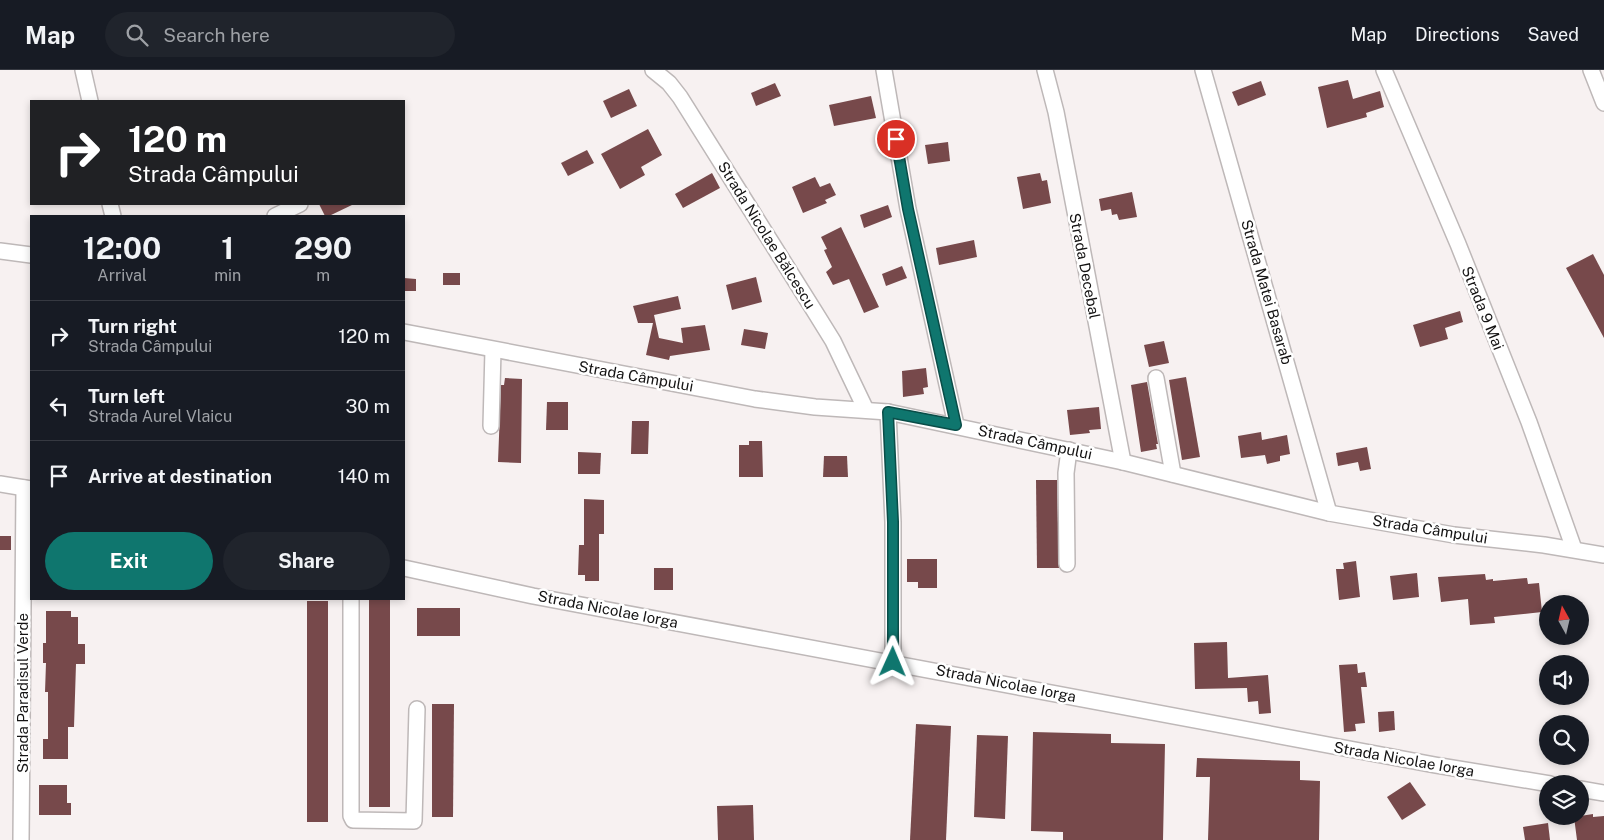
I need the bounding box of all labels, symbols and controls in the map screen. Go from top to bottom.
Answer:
search box [105,12,455,57]
text: Map [25,21,75,49]
icon: search [123,21,151,49]
text: Search here [163,24,270,46]
text: Map [1350,24,1387,45]
text: Directions [1415,24,1500,45]
text: Saved [1528,24,1579,45]
pin [875,118,917,160]
text: 120 m [128,119,227,160]
icon: right [45,120,110,185]
icon: arrive [882,125,910,153]
street label: Strada Nicolae Bălcescu [715,158,819,312]
text: Strada Câmpului [128,161,299,187]
street label: Strada Decebal [1066,212,1104,320]
street label: Strada Matei Basarab [1238,218,1296,367]
text: 12:00 [83,230,161,266]
text: 1 [221,230,234,266]
text: 290 [294,230,352,266]
street label: Strada 9 Mai [1459,264,1507,352]
text: Arrival [97,266,147,285]
text: min [214,266,241,285]
text: m [316,266,330,285]
text: Turn right [88,315,177,337]
icon: right [45,322,73,350]
text: 120 m [338,325,390,347]
text: Strada Câmpului [88,337,212,356]
street label: Strada Câmpului [577,358,695,394]
text: Turn left [88,385,165,407]
icon: left [45,392,73,420]
text: 30 m [345,395,390,417]
text: Strada Aurel Vlaicu [88,407,232,426]
street label: Strada Câmpului [976,422,1094,462]
icon: arrive [45,462,73,490]
text: Arrive at destination [88,465,272,487]
text: 140 m [338,465,390,487]
street label: Strada Câmpului [1371,512,1489,546]
button: Exit [45,532,213,590]
button: Share [223,532,390,590]
street label: Strada Nicolae Iorga [536,587,680,631]
north arrow [1539,595,1589,645]
map controls [1539,595,1589,825]
street label: Strada Paradisul Verde [14,613,31,773]
position arrow [866,635,918,687]
button: sound [1539,655,1589,705]
street label: Strada Nicolae Iorga [934,661,1078,705]
button: search [1539,715,1589,765]
street label: Strada Nicolae Iorga [1332,738,1476,780]
button: layers [1539,775,1589,825]

